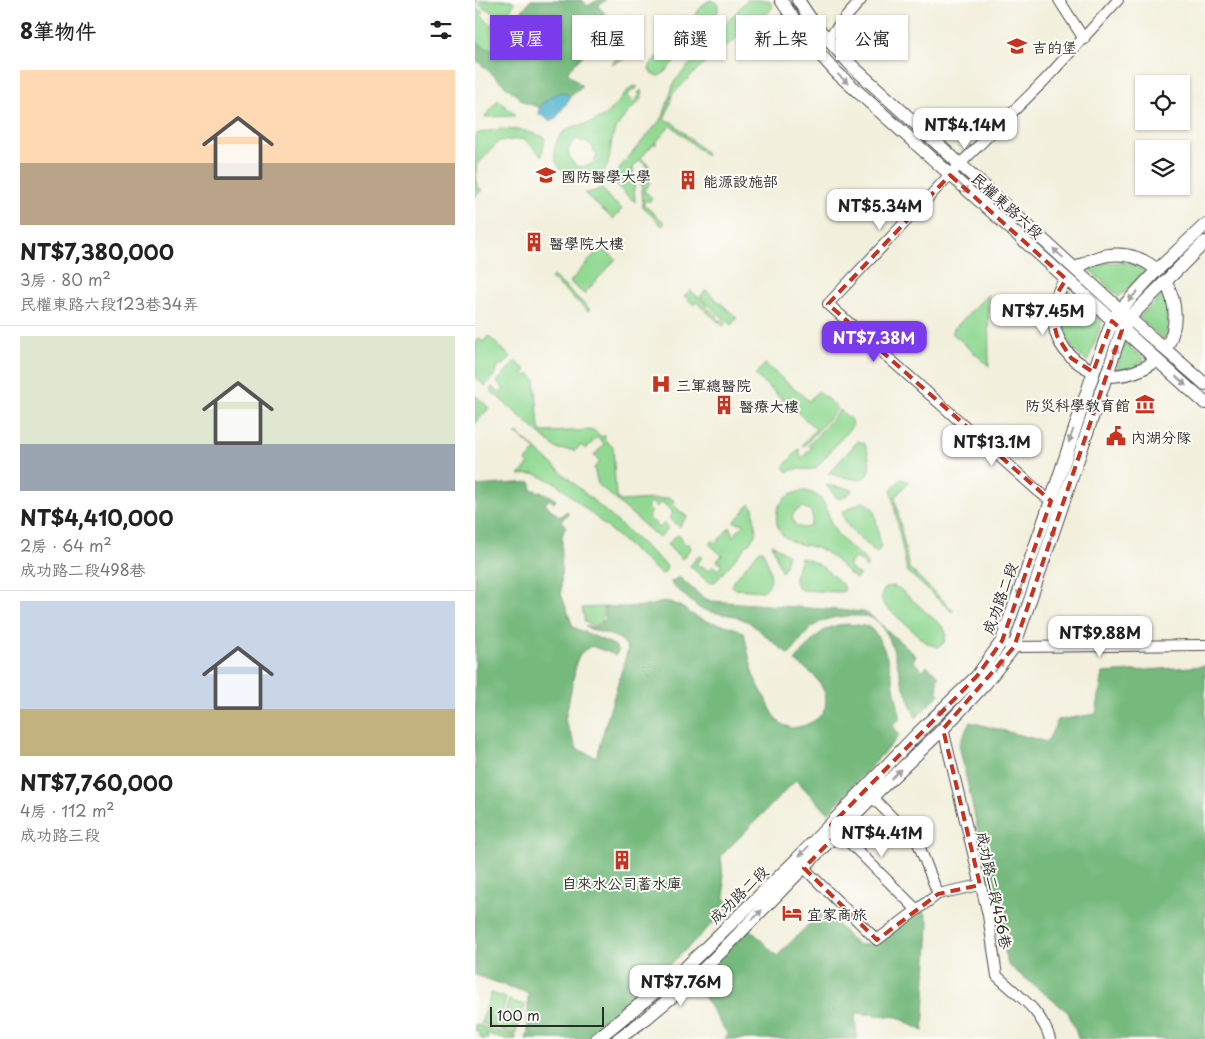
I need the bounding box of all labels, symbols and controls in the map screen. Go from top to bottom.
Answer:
text: 8筆物件 [20,14,96,46]
chip: 買屋 [490,15,562,60]
chip: 租屋 [572,15,644,60]
chip: 篩選 [654,15,726,60]
chip: 新上架 [736,15,826,60]
chip: 公寓 [836,15,908,60]
icon: filters [427,16,455,44]
school or university icon: 吉的堡 [1006,35,1028,57]
place label: 吉的堡 [1032,35,1077,58]
one-way arrow [837,73,849,85]
map controls [1135,75,1190,195]
button: locate [1135,75,1190,130]
icon: home [193,103,283,193]
pin: NT$4.14M [913,108,1017,150]
text: NT$4.14M [924,112,1006,136]
button: layers [1135,140,1190,195]
school or university icon: 國防醫學大學 [535,164,557,186]
place label: 國防醫學大學 [561,164,651,187]
street label: 民權東路六段 [967,166,1049,244]
building icon: 能源設施部 [677,169,699,191]
place label: 能源設施部 [703,169,778,192]
one-way arrow [958,182,971,193]
pin: NT$5.34M [828,188,932,231]
text: NT$5.34M [838,193,922,217]
building icon: 醫學院大樓 [523,231,545,253]
place label: 醫學院大樓 [549,231,624,254]
text: NT$7,380,000 [20,235,174,267]
one-way arrow [1053,247,1065,259]
text: 3房 · 80 m² [20,267,111,291]
one-way arrow [1127,289,1139,301]
text: 民權東路六段123巷34弄 [20,291,198,315]
pin: NT$7.45M [991,294,1095,336]
text: NT$7.45M [1002,298,1084,322]
pin: NT$7.38M [822,320,926,363]
text: NT$7.38M [833,325,915,349]
one-way arrow [1111,345,1119,360]
icon: home [193,368,283,458]
hospital icon: 三軍總醫院 [650,373,672,395]
place label: 三軍總醫院 [676,373,751,396]
one-way arrow [1175,375,1187,387]
place label: 防災科學教育館 [1025,393,1130,416]
museum icon: 防災科學教育館 [1134,393,1156,415]
building icon: 醫療大樓 [713,394,735,416]
place label: 醫療大樓 [739,394,799,417]
pin: NT$13.1M [940,424,1044,467]
public building icon: 內湖分隊 [1105,425,1127,447]
place label: 內湖分隊 [1131,425,1191,448]
text: NT$13.1M [953,429,1031,453]
one-way arrow [1067,429,1074,444]
text: NT$4,410,000 [20,501,173,533]
one-way arrow [1049,527,1057,542]
text: 2房 · 64 m² [20,533,112,557]
text: 成功路二段498巷 [20,557,146,581]
street label: 成功路二段 [975,559,1023,637]
one-way arrow [1015,583,1023,598]
pin: NT$9.88M [1048,616,1152,658]
text: NT$9.88M [1059,620,1141,644]
icon: home [193,633,283,723]
one-way arrow [994,660,1005,673]
one-way arrow [936,704,948,716]
text: NT$7,760,000 [20,766,173,798]
one-way arrow [890,768,902,780]
text: 4房 · 112 m² [20,798,115,822]
pin: NT$4.41M [830,816,934,858]
text: NT$4.41M [841,820,923,844]
text: 成功路三段 [20,822,100,846]
street label: 成功路二段456巷 [971,829,1019,951]
one-way arrow [798,845,810,857]
building icon: 自來水公司蓄水庫 [611,849,633,871]
street label: 成功路二段 [703,860,773,928]
place label: 自來水公司蓄水庫 [562,871,682,894]
hotel icon: 宜家商旅 [781,902,803,924]
place label: 宜家商旅 [807,902,867,925]
one-way arrow [751,909,763,921]
pin: NT$7.76M [629,964,733,1007]
text: NT$7.76M [640,969,722,993]
scale bar [490,1004,604,1027]
text: 100 m [497,1005,540,1026]

